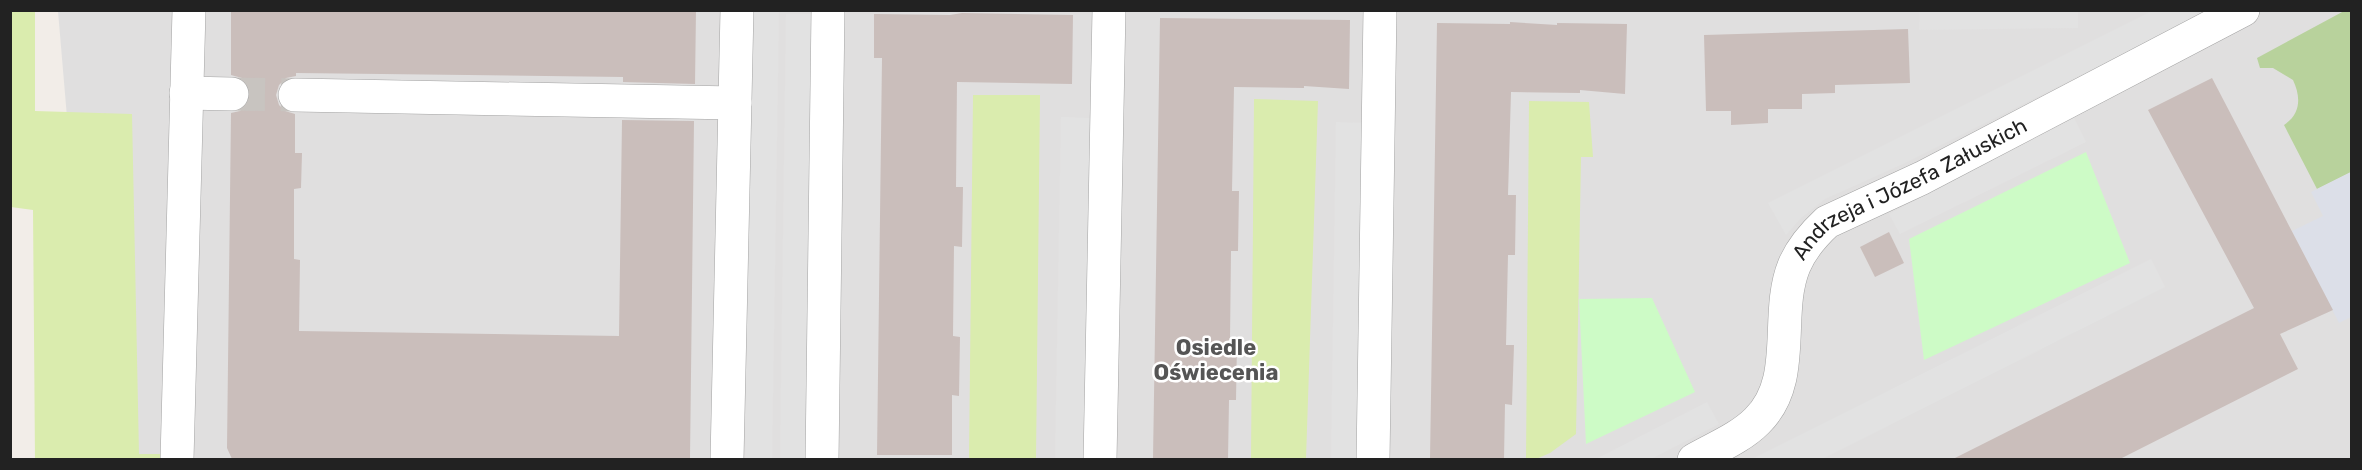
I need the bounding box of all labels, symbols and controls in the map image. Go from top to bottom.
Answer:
street label: Andrzeja i Józefa Załuskich [1787,112,2031,264]
district label: Osiedle Oświecenia [1154,334,1278,386]

